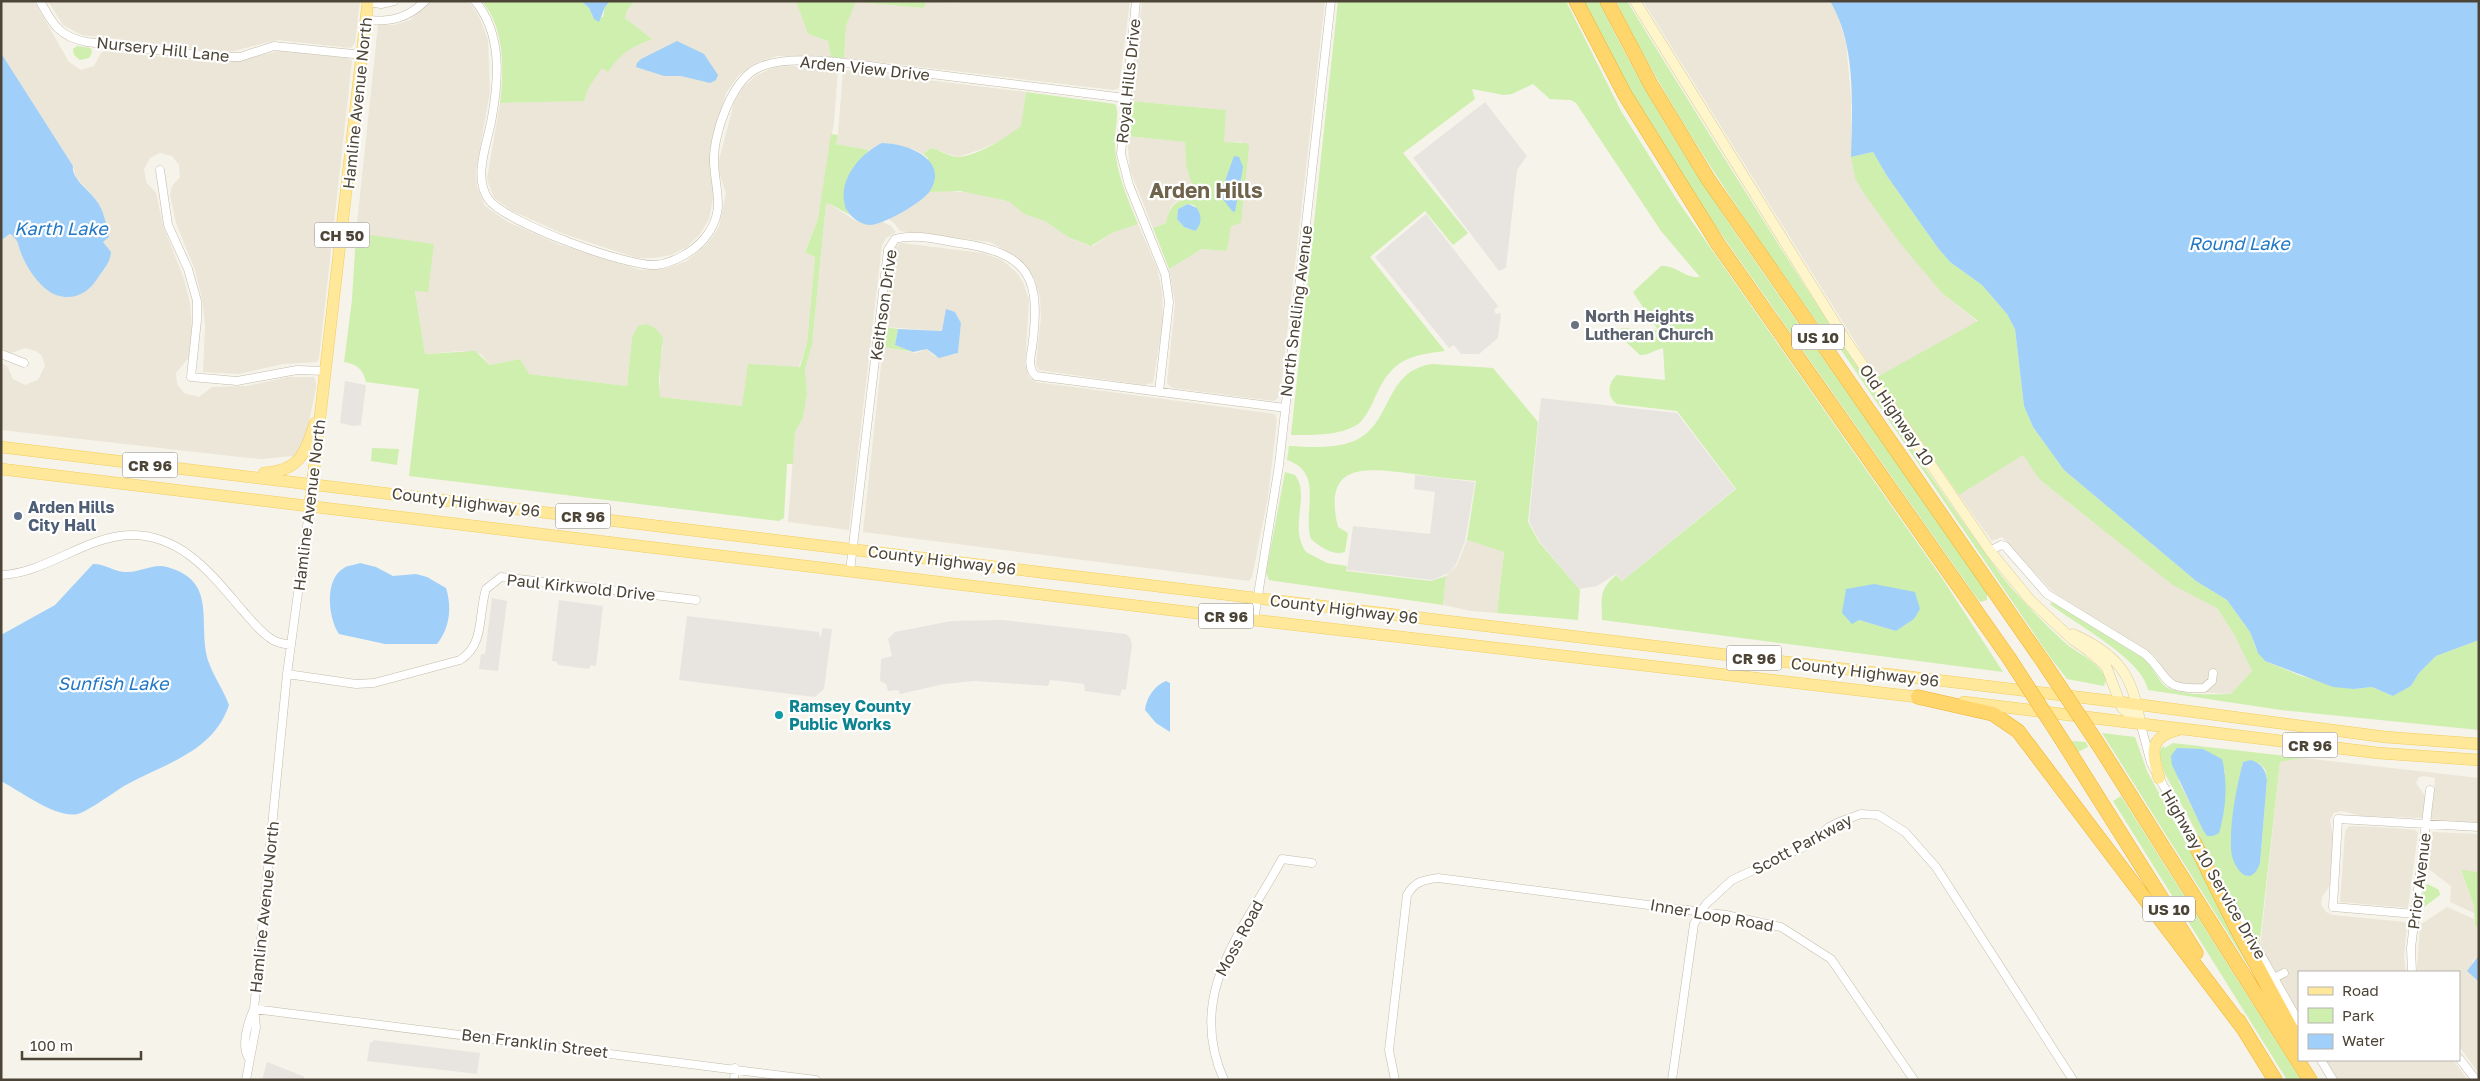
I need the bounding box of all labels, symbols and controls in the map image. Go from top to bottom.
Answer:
street label: Hamline Avenue North [338,16,376,190]
street label: Royal Hills Drive [1111,18,1145,144]
street label: Nursery Hill Lane [95,32,231,66]
street label: Arden View Drive [799,51,931,85]
district label: Arden Hills [1149,177,1263,203]
water label: Karth Lake [14,217,109,239]
road number: CH 50 [314,222,370,248]
street label: North Snelling Avenue [1276,224,1316,398]
water label: Round Lake [2188,232,2291,254]
street label: Keithson Drive [865,248,901,362]
place label: North Heights Lutheran Church [1585,306,1713,344]
marker: North Heights Lutheran Church [1569,319,1581,331]
road number: US 10 [1792,324,1844,350]
street label: Old Highway 10 [1856,360,1938,470]
street label: Hamline Avenue North [289,418,329,592]
road number: CR 96 [122,452,178,478]
street label: County Highway 96 [391,483,541,521]
place label: Arden Hills City Hall [28,497,115,535]
road number: CR 96 [556,504,610,528]
marker: Arden Hills City Hall [12,510,24,522]
street label: County Highway 96 [867,541,1017,579]
street label: Paul Kirkwold Drive [505,569,657,605]
street label: County Highway 96 [1269,590,1419,628]
road number: CR 96 [1198,604,1254,628]
road number: CR 96 [1726,646,1782,670]
street label: County Highway 96 [1790,653,1940,691]
water label: Sunfish Lake [58,672,170,694]
place label: Ramsey County Public Works [789,696,912,734]
marker: Ramsey County Public Works [773,709,785,721]
road number: CR 96 [2282,732,2338,758]
street label: Highway 10 Service Drive [2157,785,2271,963]
street label: Scott Parkway [1749,809,1855,879]
street label: Hamline Avenue North [245,820,283,994]
street label: Prior Avenue [2403,831,2435,931]
street label: Inner Loop Road [1648,894,1776,936]
street label: Moss Road [1211,896,1267,980]
road number: US 10 [2143,896,2195,922]
legend [2298,971,2460,1061]
text: Road [2342,981,2379,999]
text: Park [2342,1006,2375,1024]
street label: Ben Franklin Street [460,1024,610,1062]
scale bar [22,1028,141,1060]
text: Water [2342,1031,2385,1049]
text: 100 m [30,1036,73,1054]

